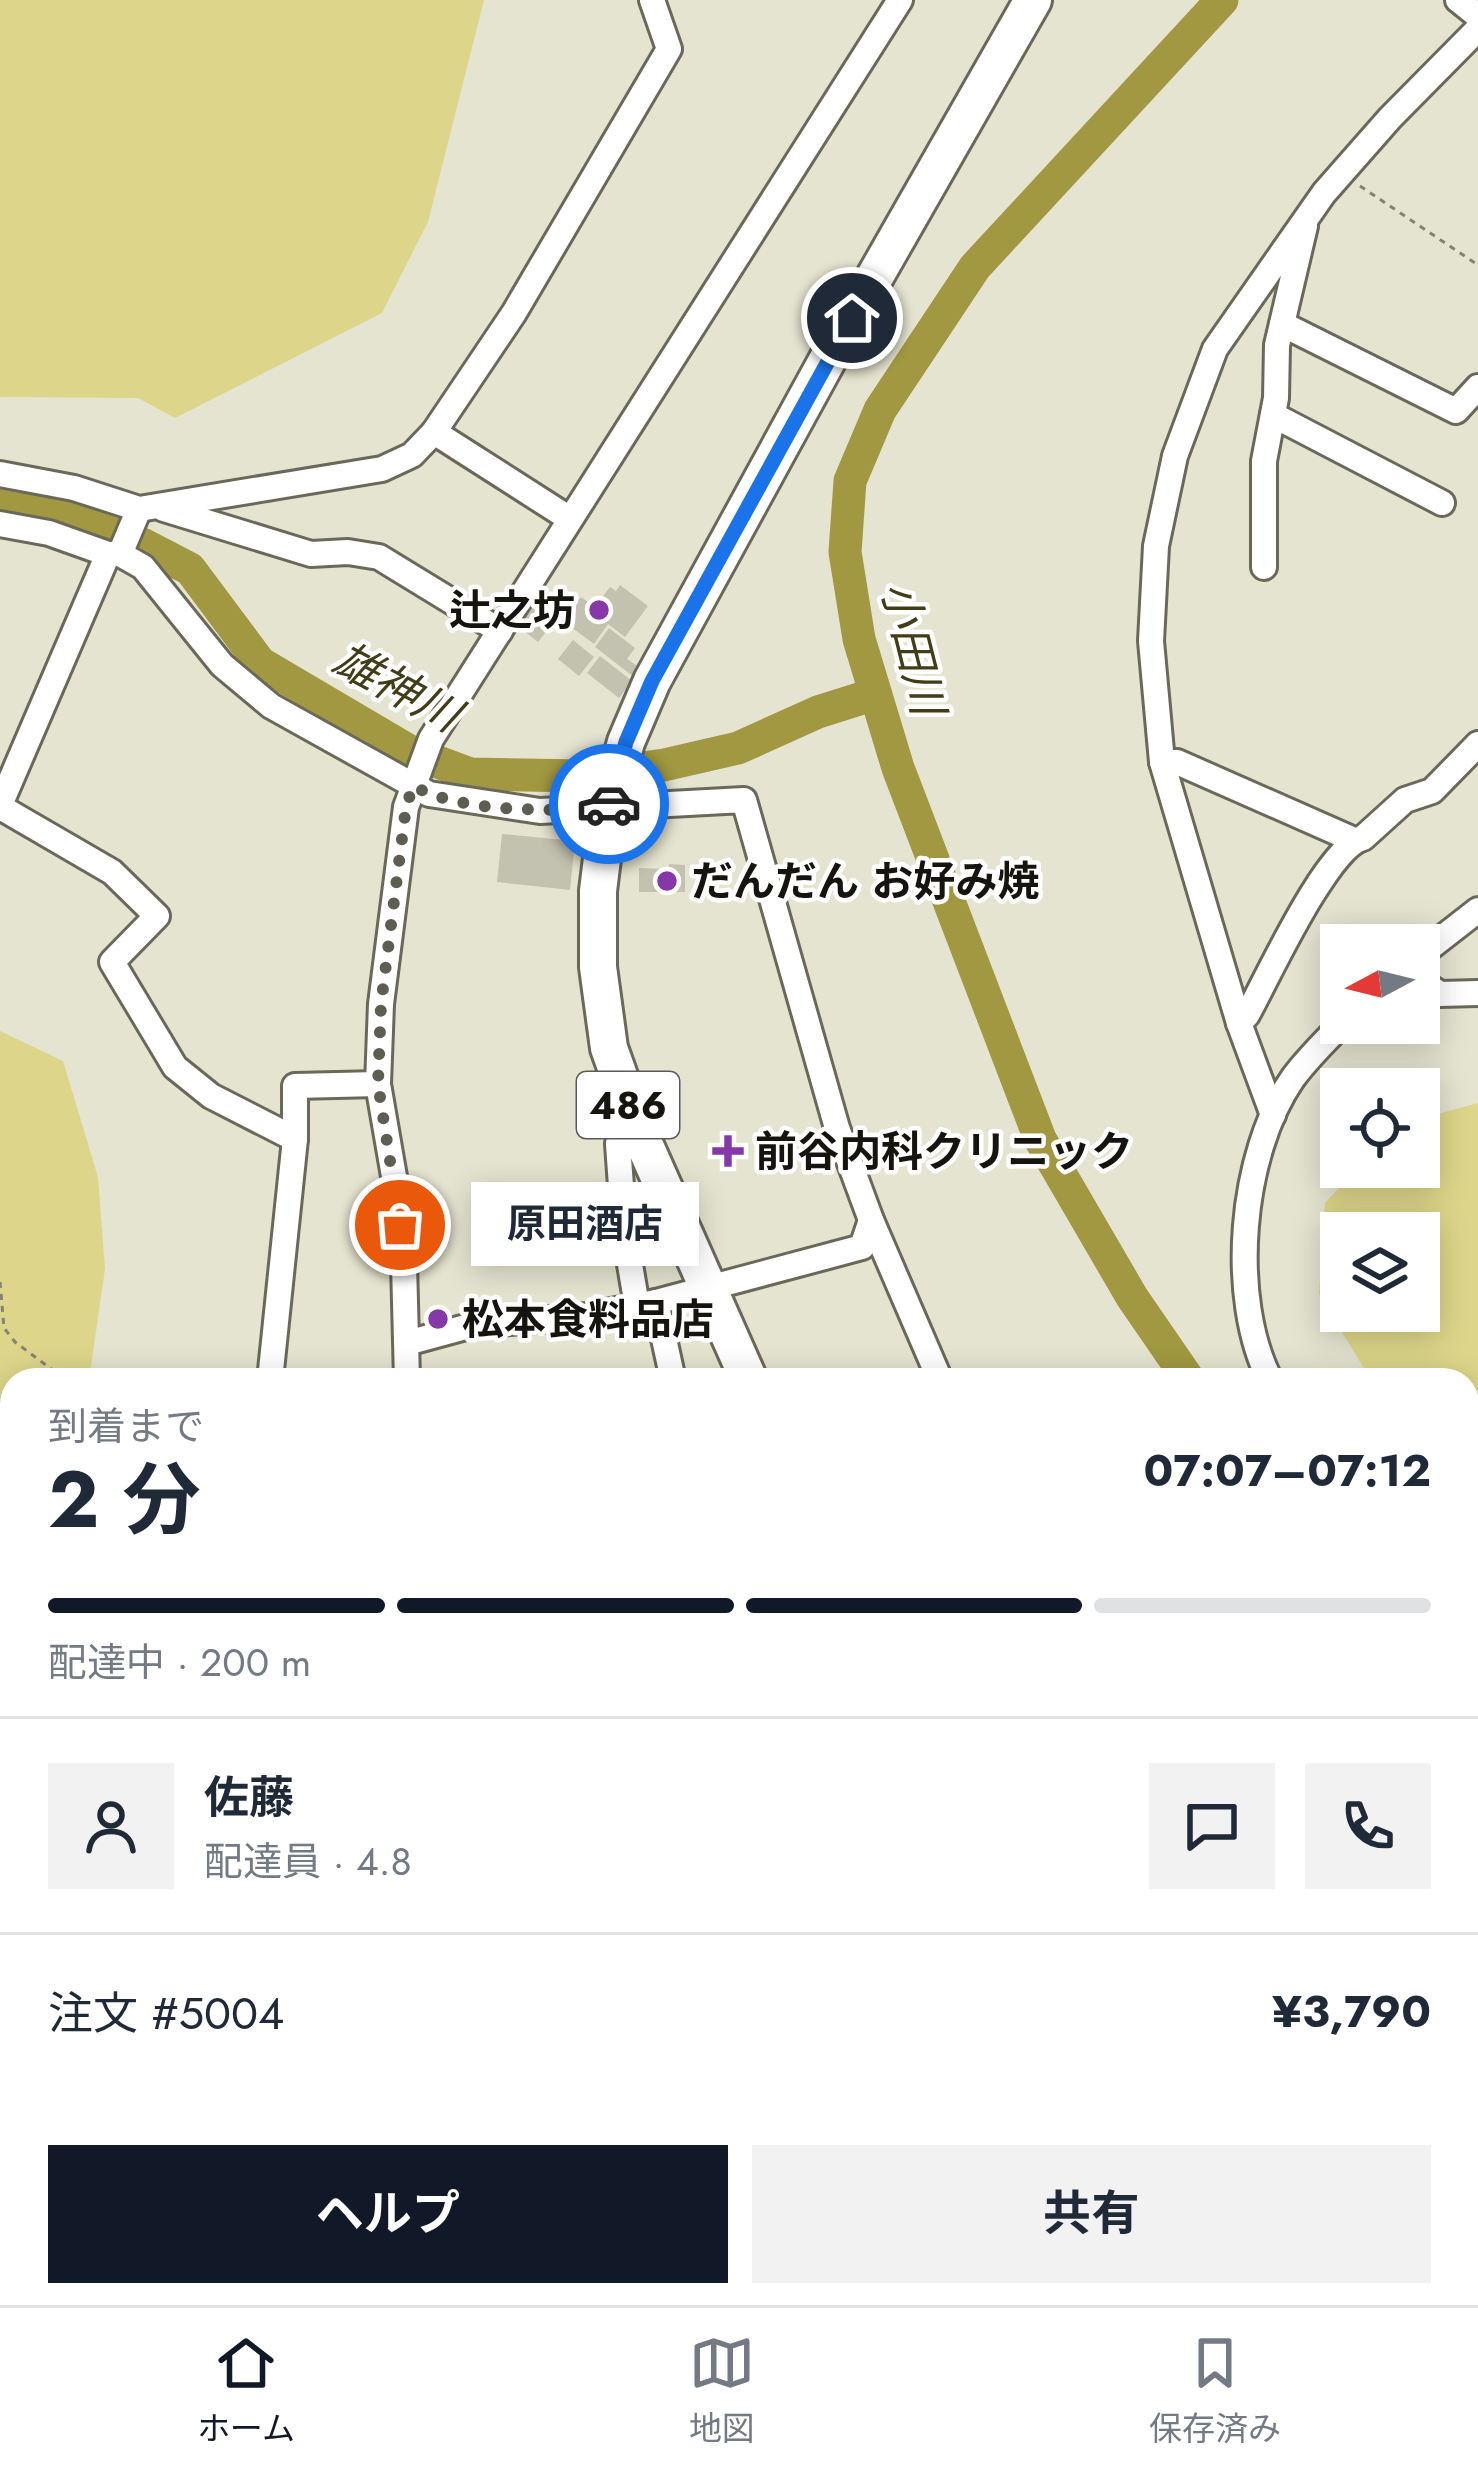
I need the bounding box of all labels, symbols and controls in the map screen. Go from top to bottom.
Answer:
pin [801,267,903,369]
icon: home [819,285,885,351]
water label: 小田川 [865,575,962,725]
place label: 辻之坊 [449,580,575,641]
marker: 辻之坊 [586,597,612,623]
water label: 雄神川 [322,627,475,749]
courier [549,744,669,864]
icon: car [576,771,642,837]
place label: だんだん お好み焼 [691,851,1040,912]
marker: だんだん お好み焼 [654,868,680,894]
north arrow [1320,924,1440,1044]
map controls [1320,924,1440,1332]
button: locate [1320,1068,1440,1188]
road number: 486 [577,1072,679,1138]
place label: 前谷内科クリニック [755,1121,1133,1182]
marker: 前谷内科クリニック [712,1135,744,1167]
pin [349,1174,451,1276]
callout: 原田酒店 [472,1183,700,1267]
icon: bag [367,1192,433,1258]
text: 原田酒店 [507,1195,663,1252]
button: layers [1320,1212,1440,1332]
place label: 松本食料品店 [462,1289,714,1350]
marker: 松本食料品店 [425,1306,451,1332]
text: 到着まで [48,1398,204,1455]
text: 07:07–07:12 [1144,1438,1431,1503]
text: 2 分 [48,1444,201,1556]
text: 配達中 · 200 m [48,1634,311,1691]
button: person [48,1763,174,1889]
button: chat [1149,1763,1275,1889]
button: phone [1305,1763,1431,1889]
text: 佐藤 [204,1765,294,1830]
text: 配達員 · 4.8 [204,1833,412,1890]
text: ¥3,790 [1272,1979,1431,2044]
text: 注文 #5004 [48,1981,284,2046]
button: ヘルプ [48,2145,728,2283]
button: 共有 [752,2145,1431,2283]
tab: ホーム [197,2330,295,2452]
tab: 地図 [689,2330,755,2452]
tab: 保存済み [1149,2330,1281,2452]

